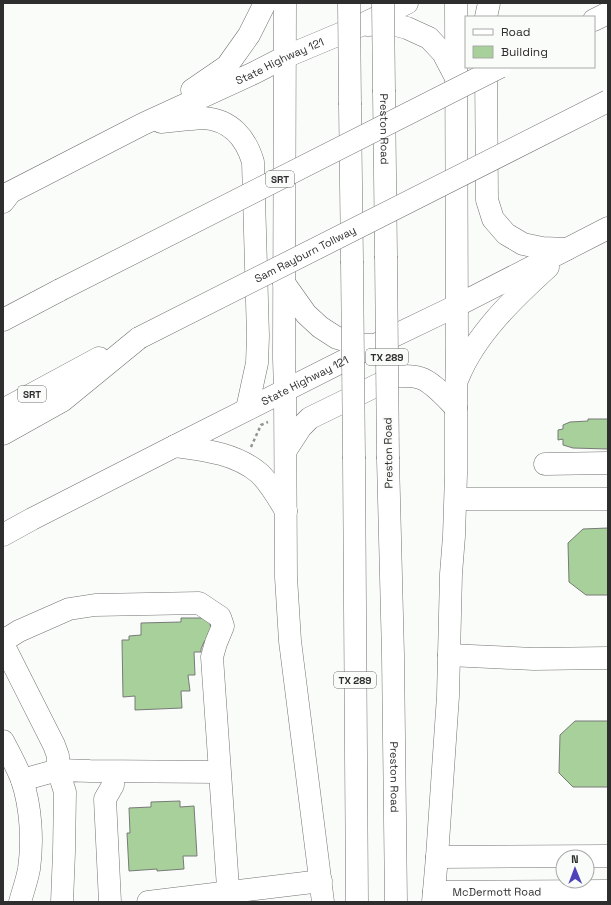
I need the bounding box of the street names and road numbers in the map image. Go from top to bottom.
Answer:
street label: State Highway 121 [233,34,326,88]
street label: Preston Road [377,93,392,165]
road number: SRT [266,171,294,187]
street label: Sam Rayburn Tollway [252,223,358,286]
road number: TX 289 [366,349,408,365]
street label: State Highway 121 [259,353,351,408]
road number: SRT [18,386,46,402]
street label: Preston Road [380,417,396,489]
road number: TX 289 [334,672,376,688]
street label: Preston Road [387,741,402,813]
street label: McDermott Road [453,884,541,899]

